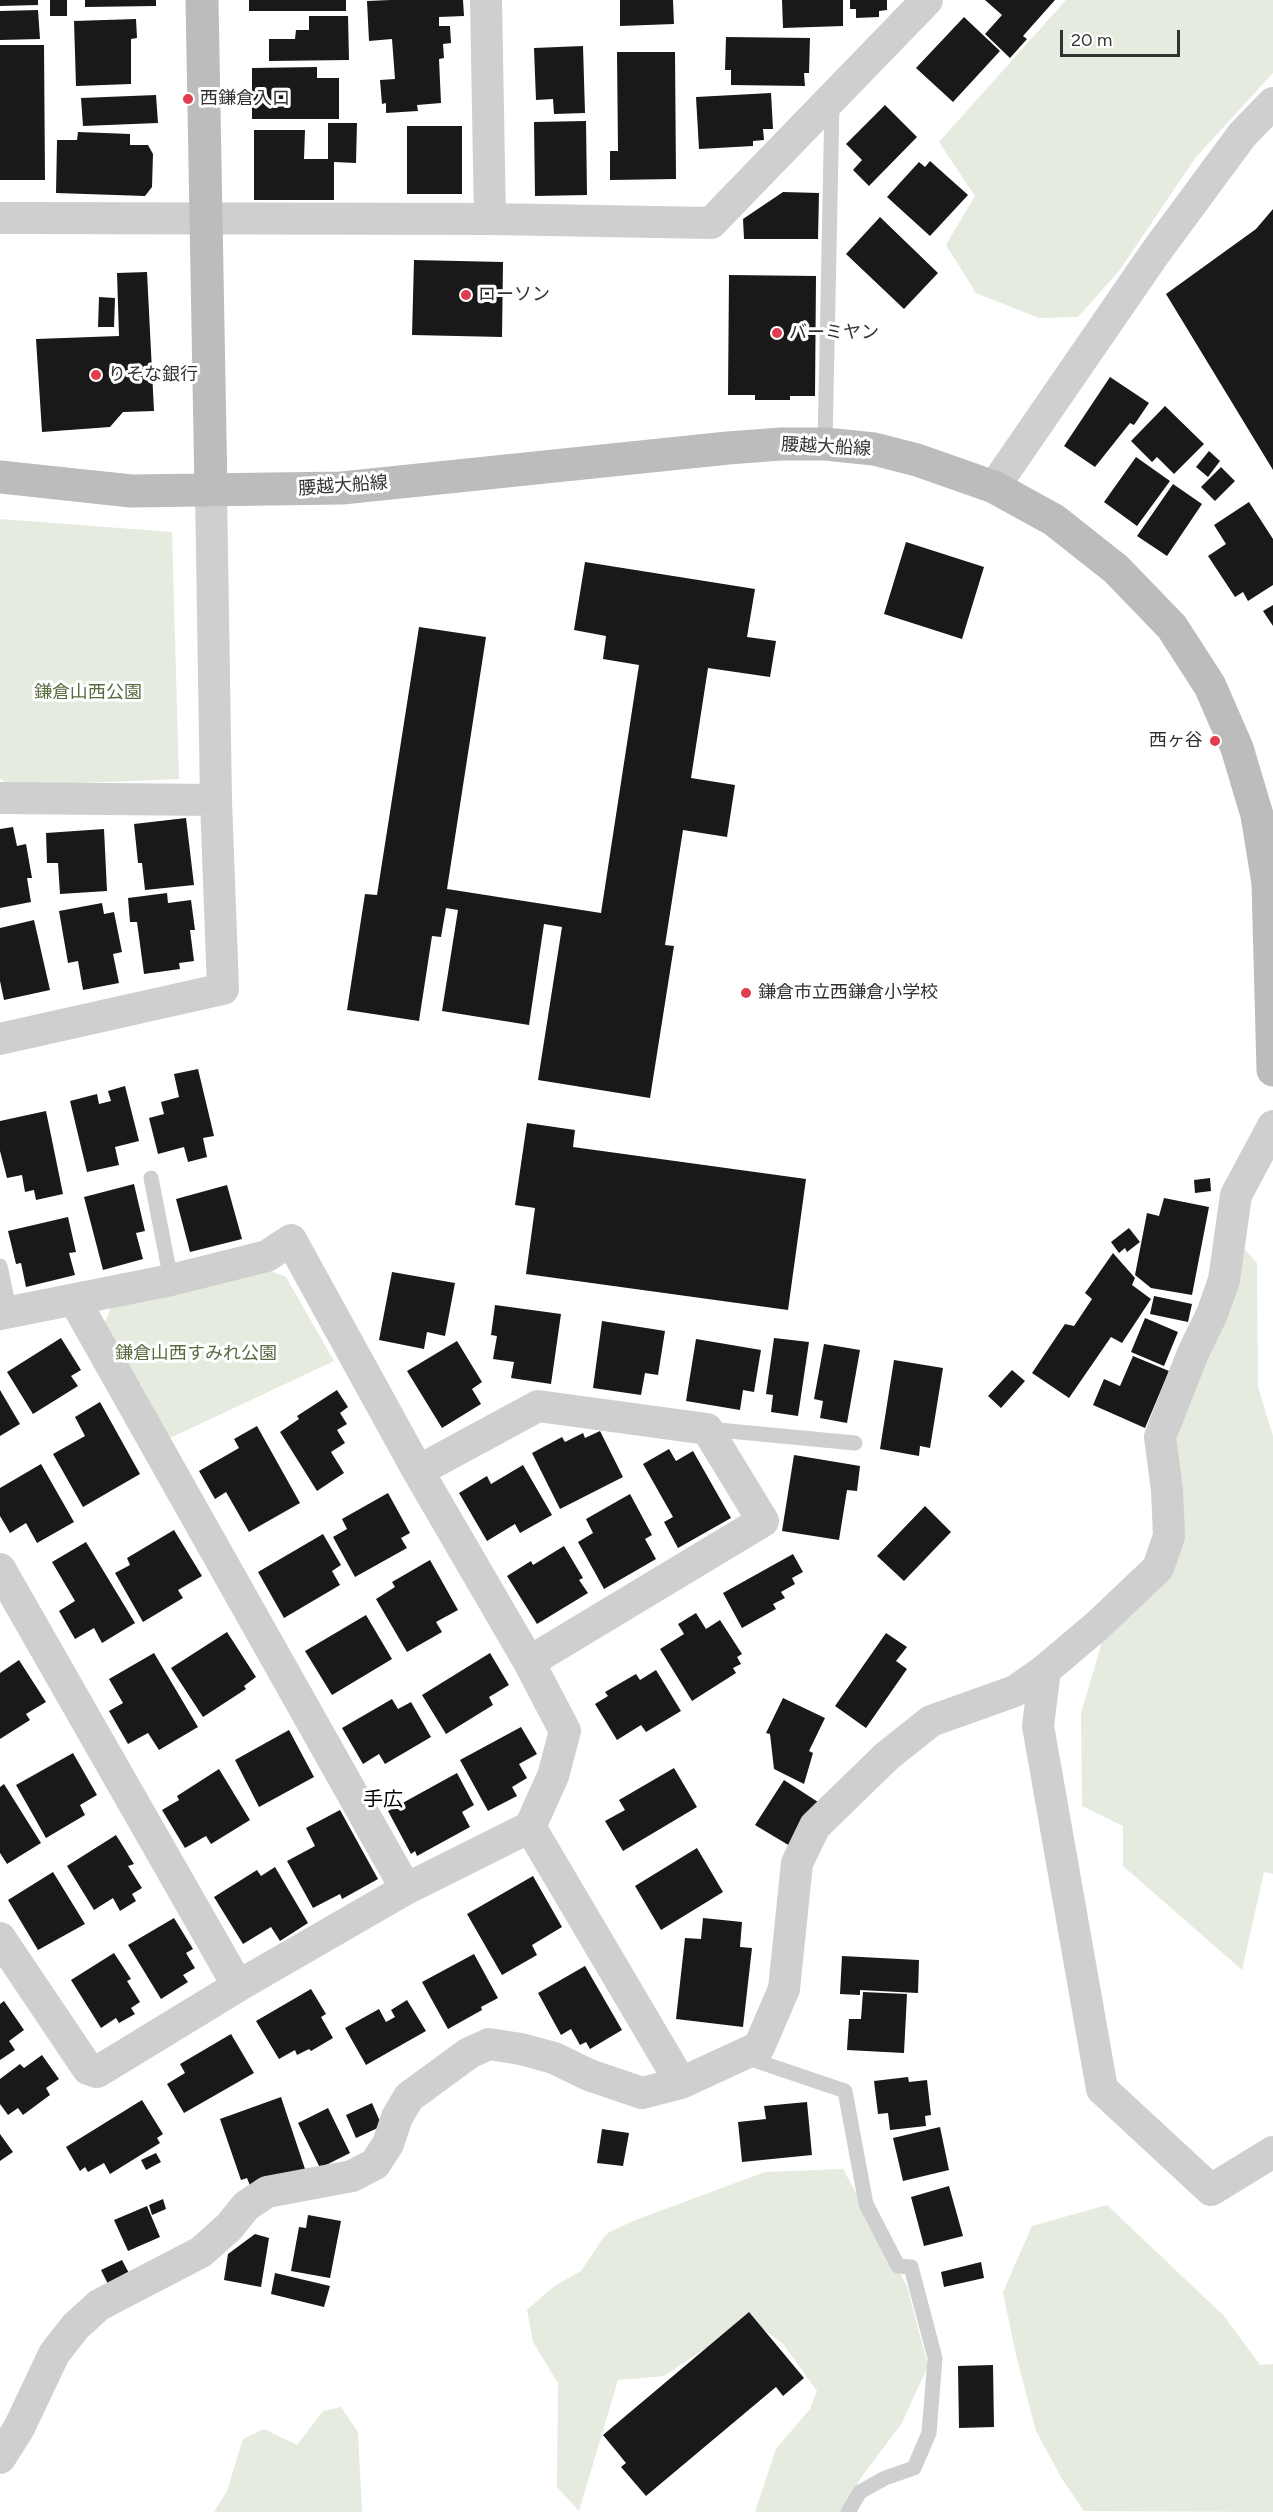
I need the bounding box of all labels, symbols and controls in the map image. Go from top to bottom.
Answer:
scale bar [1063,18,1183,56]
text: 20 m [1071,29,1112,51]
place label: 西鎌倉入口 [200,88,290,110]
marker: 西鎌倉入口 [181,92,195,106]
place label: ローソン [478,284,550,306]
marker: ローソン [459,288,473,302]
place label: バーミヤン [789,322,879,344]
marker: バーミヤン [770,326,784,340]
place label: りそな銀行 [108,364,198,386]
marker: りそな銀行 [89,368,103,382]
street label: 腰越大船線 [780,434,872,460]
street label: 腰越大船線 [297,472,389,500]
park label: 鎌倉山西公園 [34,682,142,704]
place label: 西ヶ谷 [1149,730,1203,752]
marker: 西ヶ谷 [1208,734,1222,748]
place label: 鎌倉市立西鎌倉小学校 [758,982,938,1004]
marker: 鎌倉市立西鎌倉小学校 [739,986,753,1000]
park label: 鎌倉山西すみれ公園 [115,1343,277,1365]
district label: 手広 [363,1788,403,1812]

